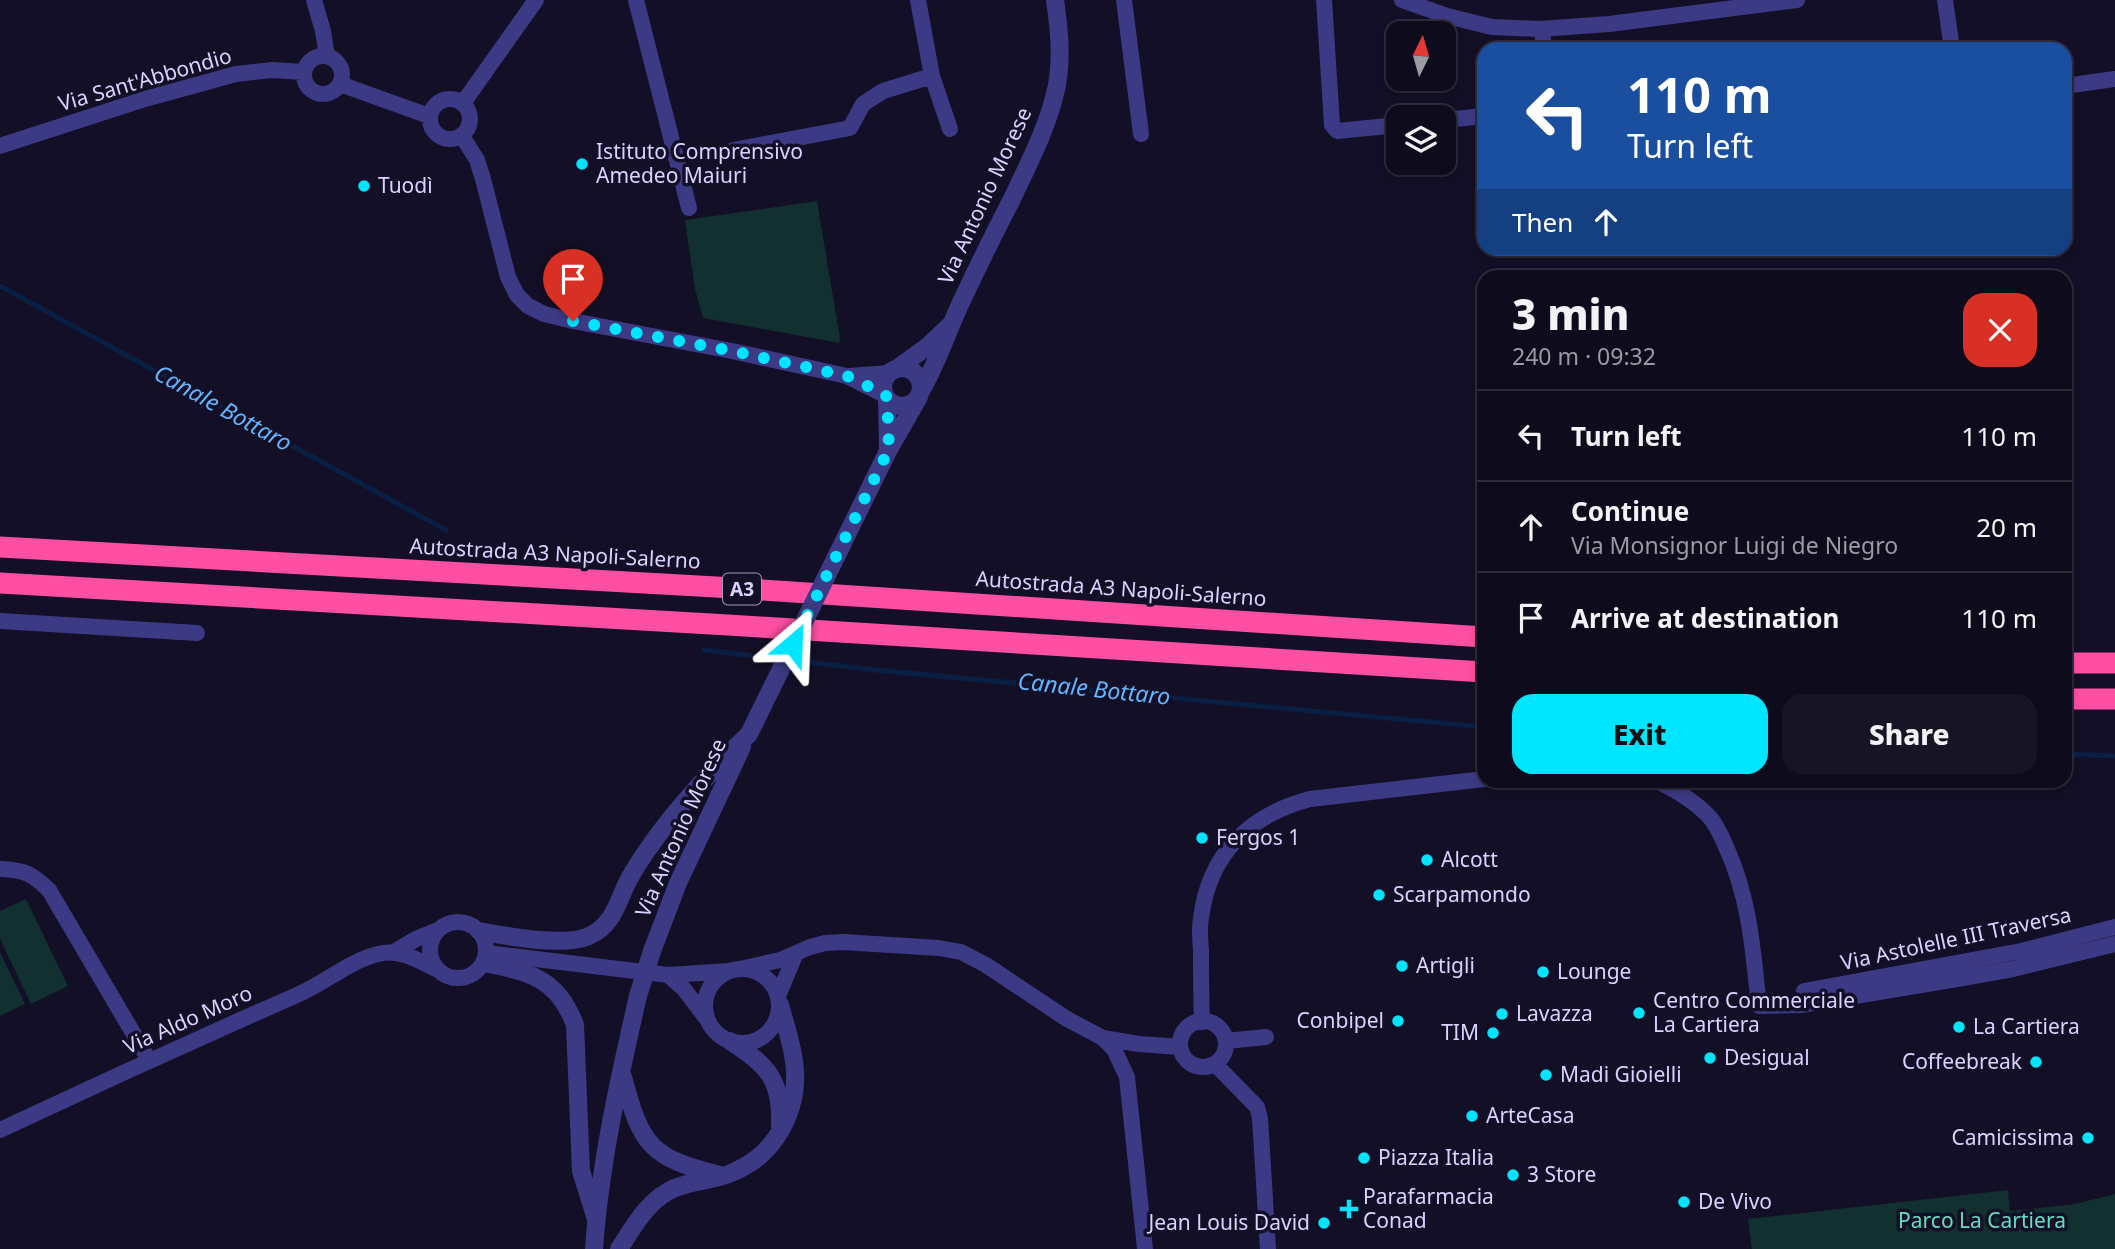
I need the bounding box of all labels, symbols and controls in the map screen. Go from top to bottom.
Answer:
north arrow [1386,21,1456,91]
map controls [1386,21,1456,175]
street label: Via Sant'Abbondio [55,41,235,117]
text: 110 m [1627,61,1772,127]
icon: left [1512,70,1603,161]
street label: Via Antonio Morese [931,103,1037,289]
button: layers [1386,105,1456,175]
text: Turn left [1627,124,1753,167]
place label: Istituto Comprensivo Amedeo Maiuri [596,137,803,189]
marker: Istituto Comprensivo Amedeo Maiuri [574,156,590,172]
place label: Tuodì [378,171,433,199]
marker: Tuodì [356,178,372,194]
icon: ahead [1587,203,1625,241]
text: Then [1512,204,1573,240]
pin [543,249,603,321]
icon: arrive [554,260,592,298]
text: 3 min [1512,285,1629,342]
button: close [1963,293,2037,367]
text: 240 m · 09:32 [1512,340,1656,372]
water label: Canale Bottaro [149,356,298,458]
icon: left [1512,417,1550,455]
text: Turn left [1571,418,1682,454]
text: 110 m [1961,418,2037,454]
text: Continue [1571,493,1689,529]
icon: ahead [1512,508,1550,546]
text: 20 m [1976,509,2037,545]
text: Via Monsignor Luigi de Niegro [1571,529,1898,561]
street label: Autostrada A3 Napoli-Salerno [409,531,701,575]
street label: Autostrada A3 Napoli-Salerno [975,564,1267,612]
road number: A3 [723,574,761,604]
icon: arrive [1512,599,1550,637]
text: Arrive at destination [1571,600,1840,636]
text: 110 m [1961,600,2037,636]
position arrow [756,607,830,681]
water label: Canale Bottaro [1016,664,1172,712]
button: Exit [1512,694,1768,774]
button: Share [1782,694,2037,774]
street label: Via Antonio Morese [628,734,732,921]
place label: Fergos 1 [1216,823,1300,851]
marker: Fergos 1 [1194,830,1210,846]
place label: Alcott [1441,845,1498,873]
marker: Alcott [1419,852,1435,868]
place label: Scarpamondo [1393,880,1531,908]
marker: Scarpamondo [1371,887,1387,903]
street label: Via Astolelle III Traversa [1838,900,2074,976]
place label: Artigli [1416,951,1475,979]
place label: Lounge [1557,957,1631,985]
marker: Artigli [1394,958,1410,974]
marker: Lounge [1535,964,1551,980]
street label: Via Aldo Moro [119,978,256,1060]
place label: Centro Commerciale La Cartiera [1653,986,1855,1038]
place label: Lavazza [1516,999,1593,1027]
marker: Centro Commerciale La Cartiera [1631,1005,1647,1021]
place label: Conbipel [1297,1006,1384,1034]
marker: Lavazza [1494,1006,1510,1022]
place label: La Cartiera [1973,1012,2080,1040]
marker: Conbipel [1390,1013,1406,1029]
place label: TIM [1441,1018,1479,1046]
marker: La Cartiera [1951,1019,1967,1035]
marker: TIM [1485,1025,1501,1041]
place label: Desigual [1724,1043,1810,1071]
place label: Coffeebreak [1902,1047,2023,1075]
marker: Desigual [1702,1050,1718,1066]
marker: Coffeebreak [2028,1054,2044,1070]
place label: Madi Gioielli [1560,1060,1682,1088]
marker: Madi Gioielli [1538,1067,1554,1083]
place label: ArteCasa [1486,1101,1574,1129]
marker: ArteCasa [1464,1108,1480,1124]
place label: Camicissima [1951,1123,2074,1151]
marker: Camicissima [2080,1130,2096,1146]
place label: Piazza Italia [1378,1143,1494,1171]
marker: Piazza Italia [1356,1150,1372,1166]
place label: 3 Store [1527,1160,1596,1188]
marker: 3 Store [1505,1167,1521,1183]
place label: Parafarmacia Conad [1363,1182,1494,1234]
place label: De Vivo [1698,1187,1772,1215]
marker: De Vivo [1676,1194,1692,1210]
marker: Parafarmacia Conad [1341,1201,1357,1217]
park label: Parco La Cartiera [1898,1206,2066,1234]
place label: Jean Louis David [1146,1208,1310,1236]
marker: Jean Louis David [1316,1215,1332,1231]

